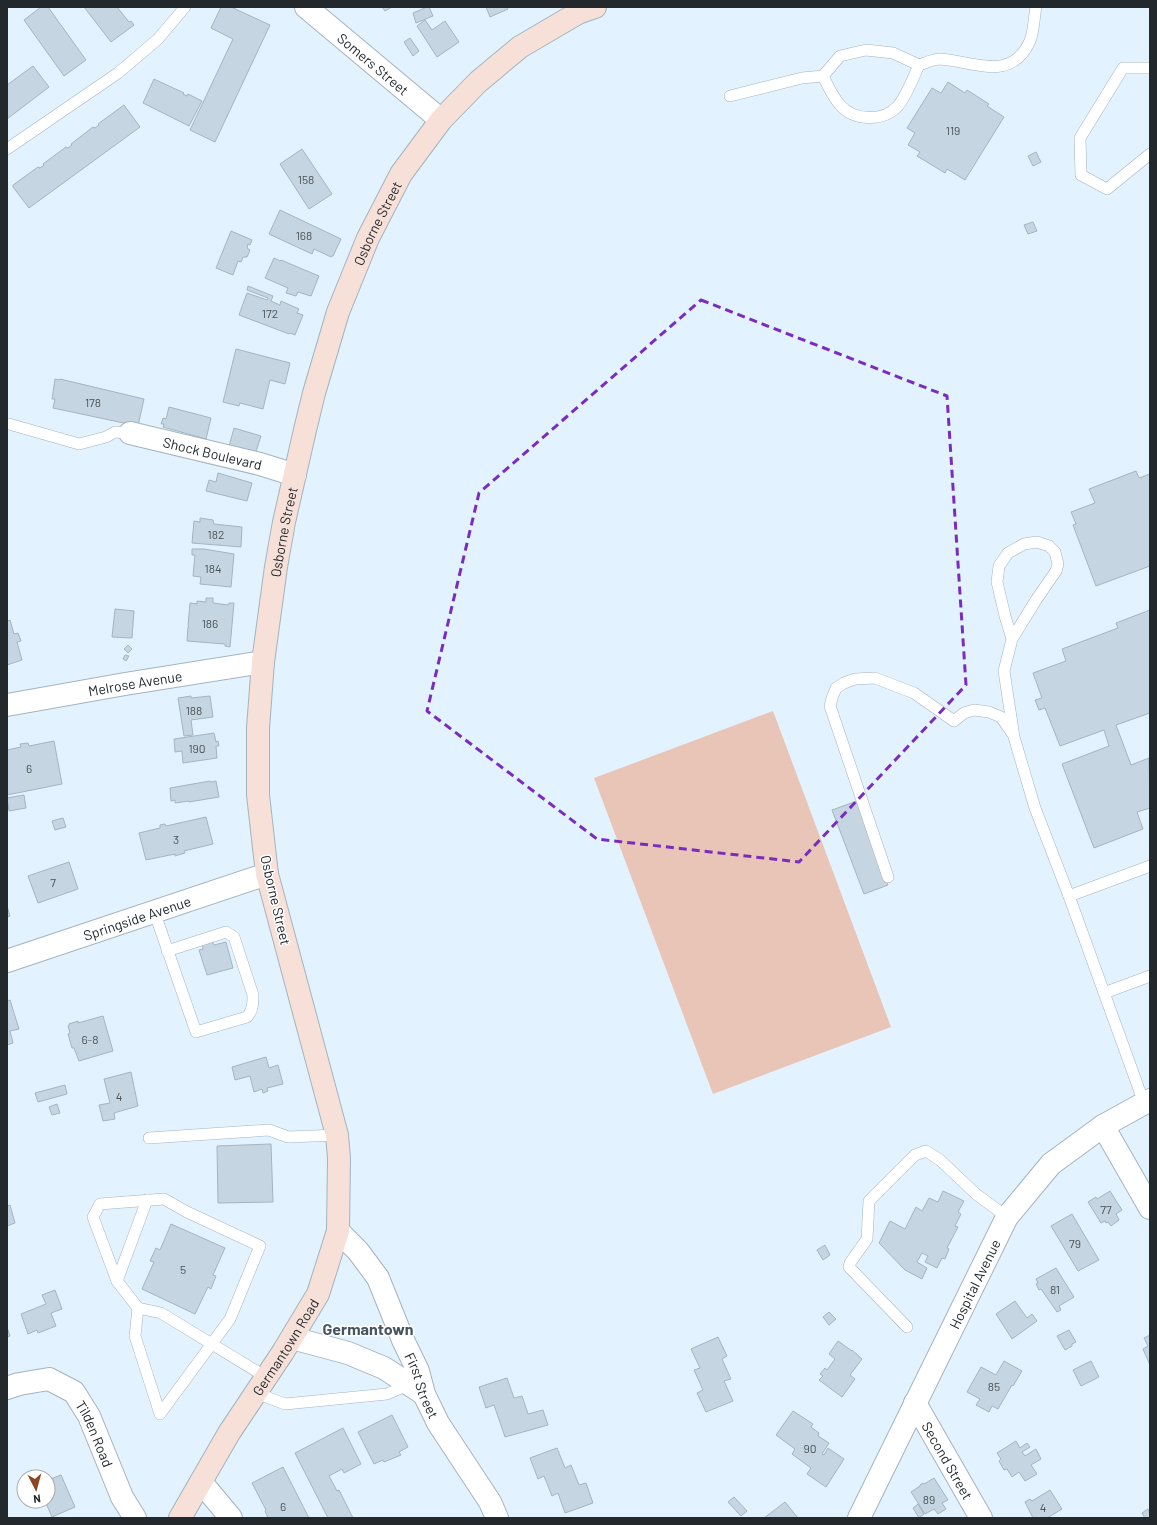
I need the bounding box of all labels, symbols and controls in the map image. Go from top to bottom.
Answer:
street label: Somers Street [334,29,413,98]
house number: 119 [946,123,960,137]
house number: 158 [298,172,314,186]
street label: Osborne Street [349,178,405,268]
house number: 168 [296,228,312,242]
house number: 172 [262,306,278,320]
house number: 178 [85,395,101,409]
street label: Shock Boulevard [161,433,264,473]
street label: Osborne Street [266,485,300,578]
house number: 182 [208,527,224,541]
house number: 184 [204,561,222,575]
house number: 186 [202,616,218,630]
street label: Melrose Avenue [87,667,183,699]
house number: 188 [186,703,202,717]
house number: 190 [188,741,206,755]
house number: 6 [26,761,32,775]
house number: 3 [173,832,179,846]
street label: Osborne Street [257,853,295,947]
house number: 7 [50,875,56,889]
street label: Springside Avenue [81,892,193,943]
house number: 6-8 [81,1032,99,1046]
house number: 4 [116,1089,122,1103]
house number: 77 [1100,1202,1112,1216]
street label: Hospital Avenue [945,1236,1003,1331]
house number: 79 [1069,1236,1081,1250]
house number: 5 [180,1262,186,1276]
house number: 81 [1050,1282,1060,1296]
street label: Germantown Road [248,1295,322,1398]
district label: Germantown [323,1319,413,1338]
street label: First Street [402,1349,443,1421]
house number: 85 [988,1379,1000,1393]
street label: Tilden Road [73,1397,117,1469]
street label: Second Street [919,1418,977,1502]
house number: 90 [803,1441,817,1455]
north arrow [16,1469,56,1509]
house number: 89 [923,1492,935,1506]
text: N [33,1493,41,1506]
house number: 6 [280,1499,286,1513]
house number: 4 [1040,1500,1046,1514]

